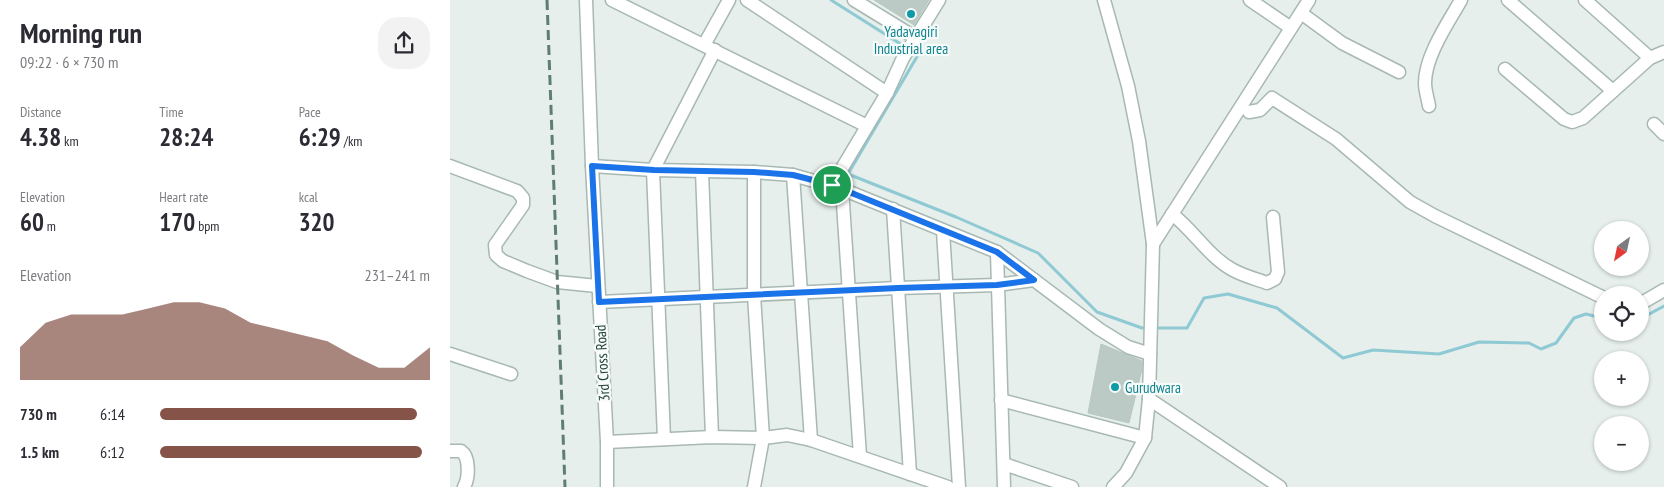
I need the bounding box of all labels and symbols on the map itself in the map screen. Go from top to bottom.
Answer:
marker: Yadavagiri Industrial area [905,8,917,20]
place label: Yadavagiri Industrial area [874,22,948,58]
pin [811,164,853,206]
north arrow [1594,221,1649,276]
street label: 3rd Cross Road [591,324,613,402]
place label: Gurudwara [1125,378,1181,397]
marker: Gurudwara [1109,381,1121,393]

